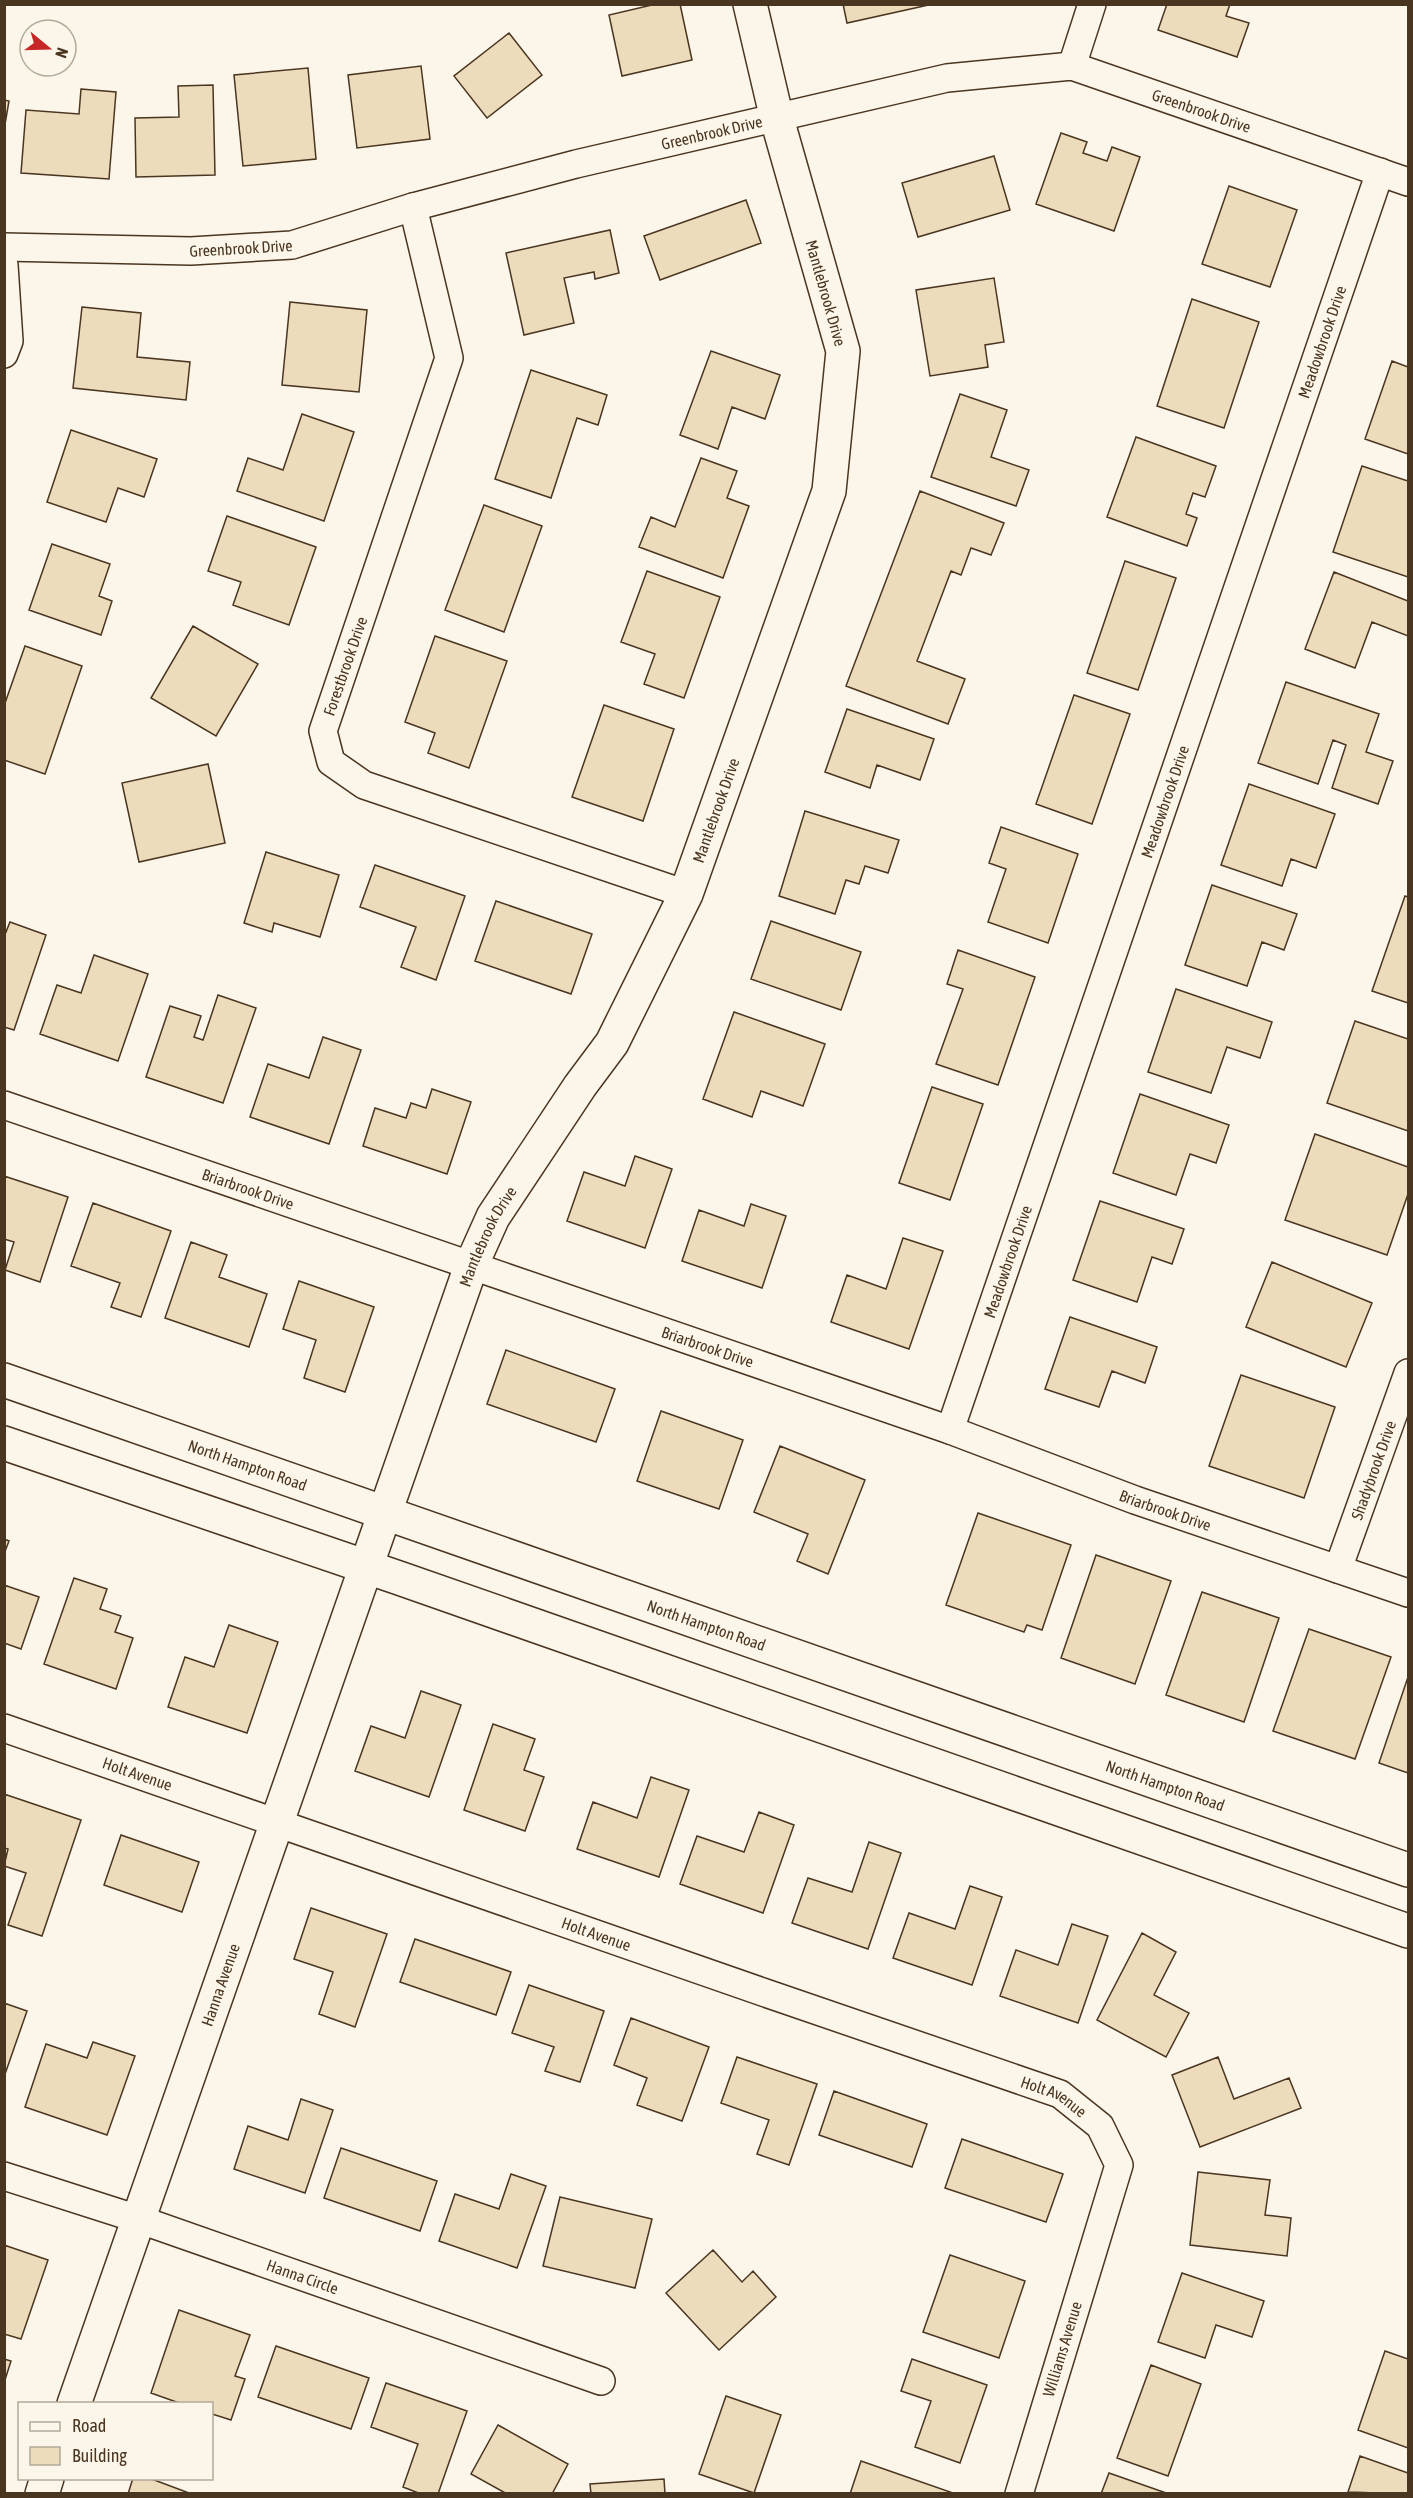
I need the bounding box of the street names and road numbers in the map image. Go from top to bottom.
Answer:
street label: Greenbrook Drive [1150,85,1253,136]
street label: Greenbrook Drive [659,112,764,153]
street label: Greenbrook Drive [189,236,293,260]
street label: Mantlebrook Drive [802,238,850,348]
street label: Meadowbrook Drive [1294,283,1350,400]
street label: Forestbrook Drive [320,614,370,718]
street label: Meadowbrook Drive [1137,743,1192,860]
street label: Mantlebrook Drive [689,756,743,865]
street label: Briarbrook Drive [200,1165,296,1213]
street label: Mantlebrook Drive [456,1183,520,1289]
street label: Meadowbrook Drive [980,1203,1035,1320]
street label: Briarbrook Drive [659,1323,756,1371]
street label: Shadybrook Drive [1347,1418,1399,1522]
street label: North Hampton Road [186,1436,309,1494]
street label: Briarbrook Drive [1117,1486,1214,1534]
street label: North Hampton Road [645,1596,768,1654]
street label: Holt Avenue [100,1753,174,1794]
street label: North Hampton Road [1104,1756,1227,1814]
street label: Holt Avenue [559,1913,633,1954]
street label: Hanna Avenue [198,1941,243,2028]
street label: Holt Avenue [1019,2072,1090,2121]
street label: Hanna Circle [264,2256,341,2297]
street label: Williams Avenue [1039,2299,1085,2399]

